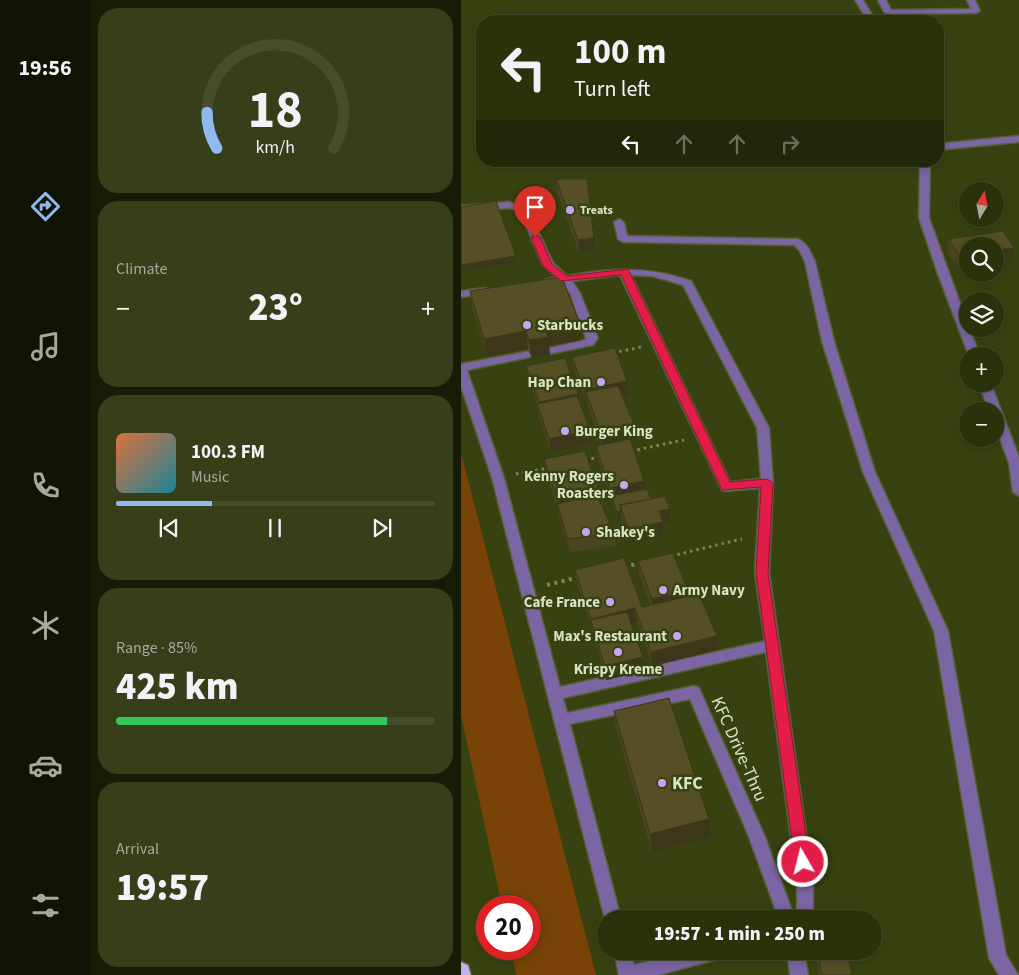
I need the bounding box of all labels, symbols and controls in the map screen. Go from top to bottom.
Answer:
text: 100 m [574,27,666,77]
icon: left [491,35,556,100]
text: 19:56 [18,52,72,84]
text: Turn left [574,73,650,105]
text: 18 [248,74,303,148]
icon: left [617,130,645,158]
icon: ahead [670,130,698,158]
icon: ahead [723,130,751,158]
icon: right [776,130,804,158]
text: km/h [256,135,295,160]
north arrow [959,182,1003,228]
map controls [959,182,1004,447]
pin [514,186,556,237]
icon: directions [28,189,63,224]
icon: arrive [521,193,549,221]
place label: Treats [580,202,613,219]
marker: Treats [564,204,576,216]
button: search [959,237,1004,282]
text: Climate [116,258,167,280]
text: 23° [248,281,303,335]
text: − [116,289,130,329]
text: + [421,289,435,329]
button: layers [959,292,1004,337]
place label: Starbucks [537,315,604,336]
marker: Starbucks [521,319,533,331]
icon: music [28,329,63,364]
button: + [959,347,1004,392]
place label: Hap Chan [528,372,591,393]
marker: Hap Chan [595,376,607,388]
button: − [959,402,1004,447]
place label: Burger King [575,421,653,442]
marker: Burger King [559,425,571,437]
text: 100.3 FM [191,439,265,466]
text: Music [191,466,229,488]
place label: Kenny Rogers Roasters [524,466,614,504]
icon: phone [28,468,63,503]
marker: Kenny Rogers Roasters [618,479,630,491]
icon: previous [155,514,183,542]
icon: pause [261,514,289,542]
icon: next [368,514,396,542]
place label: Shakey's [596,522,655,543]
marker: Shakey's [580,526,592,538]
place label: Army Navy [672,580,745,601]
marker: Army Navy [657,584,669,596]
place label: Cafe France [524,592,600,613]
marker: Cafe France [604,596,616,608]
icon: climate [28,608,63,643]
place label: Max's Restaurant [553,626,667,647]
marker: Max's Restaurant [671,630,683,642]
text: Range · 85% [116,637,197,659]
marker: Krispy Kreme [612,646,624,658]
place label: Krispy Kreme [574,659,663,680]
text: 425 km [116,660,238,714]
street label: KFC Drive-Thru [705,693,773,805]
icon: car [28,748,63,783]
place label: KFC [672,771,703,796]
marker: KFC [656,777,668,789]
position arrow [776,835,828,887]
text: Arrival [116,838,159,860]
text: 19:57 [116,861,209,915]
icon: filters [28,888,63,923]
speed limit sign: 20 [476,895,541,960]
text: 19:57 · 1 min · 250 m [654,921,825,948]

